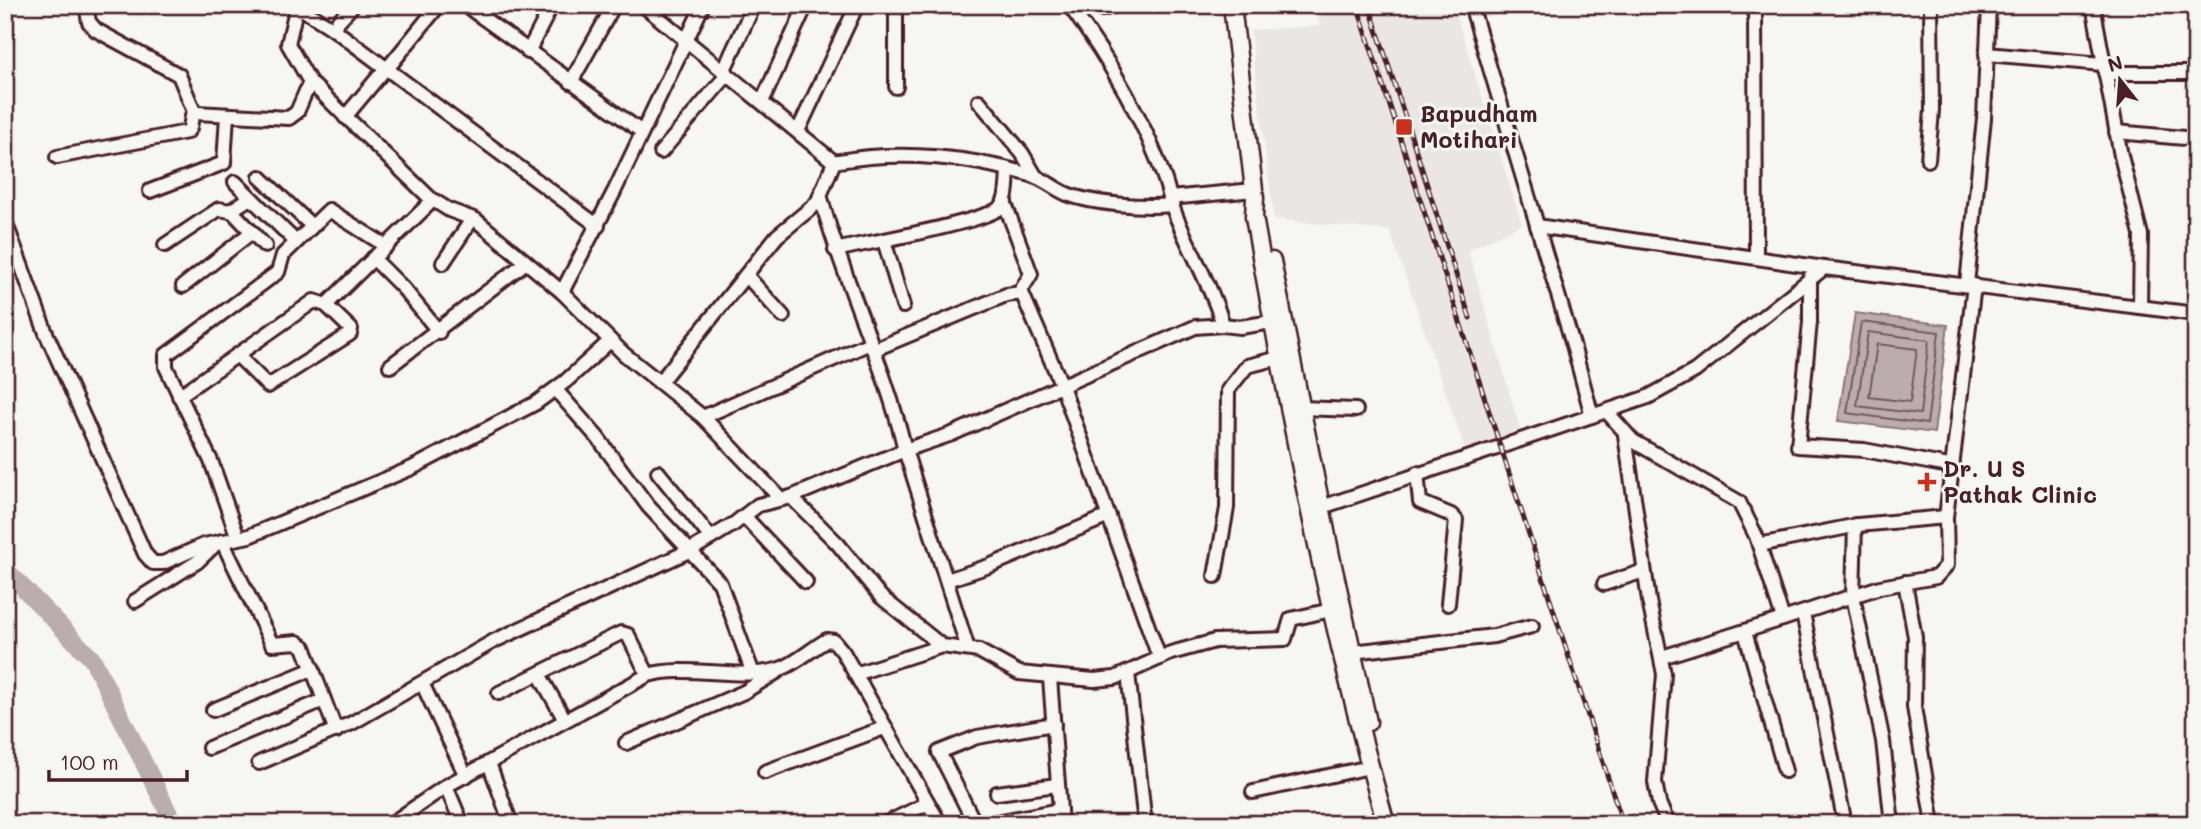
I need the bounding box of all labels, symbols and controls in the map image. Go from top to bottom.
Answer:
north arrow [2086,46,2156,116]
text: N [2104,49,2125,77]
place label: Bapudham Motihari [1420,98,1538,154]
marker: Bapudham Motihari [1394,117,1414,137]
place label: Dr. U S Pathak Clinic [1943,453,2097,509]
marker: Dr. U S Pathak Clinic [1917,472,1937,492]
scale bar [49,738,187,782]
text: 100 m [60,748,119,775]

